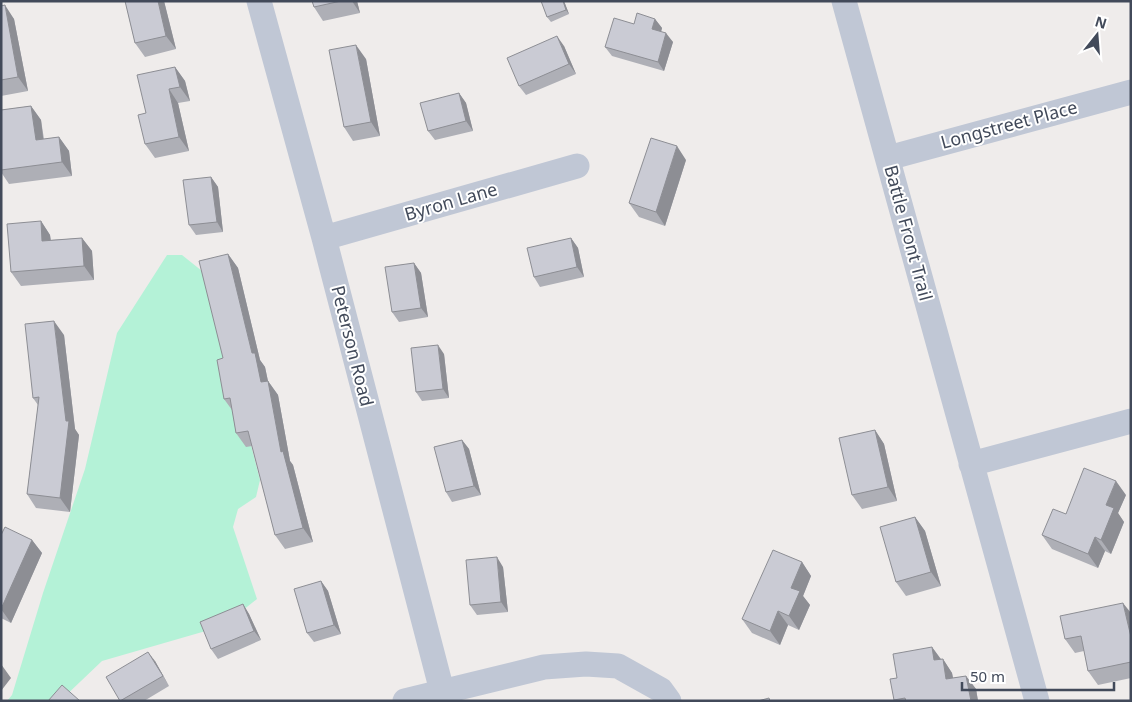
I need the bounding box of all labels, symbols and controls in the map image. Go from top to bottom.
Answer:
north arrow [1072,10,1122,60]
text: N [1093,11,1109,33]
street label: Longstreet Place [938,94,1080,154]
street label: Battle Front Trail [879,162,939,303]
street label: Byron Lane [402,176,500,226]
street label: Peterson Road [326,283,380,409]
scale bar [962,660,1114,692]
text: 50 m [970,666,1005,686]

